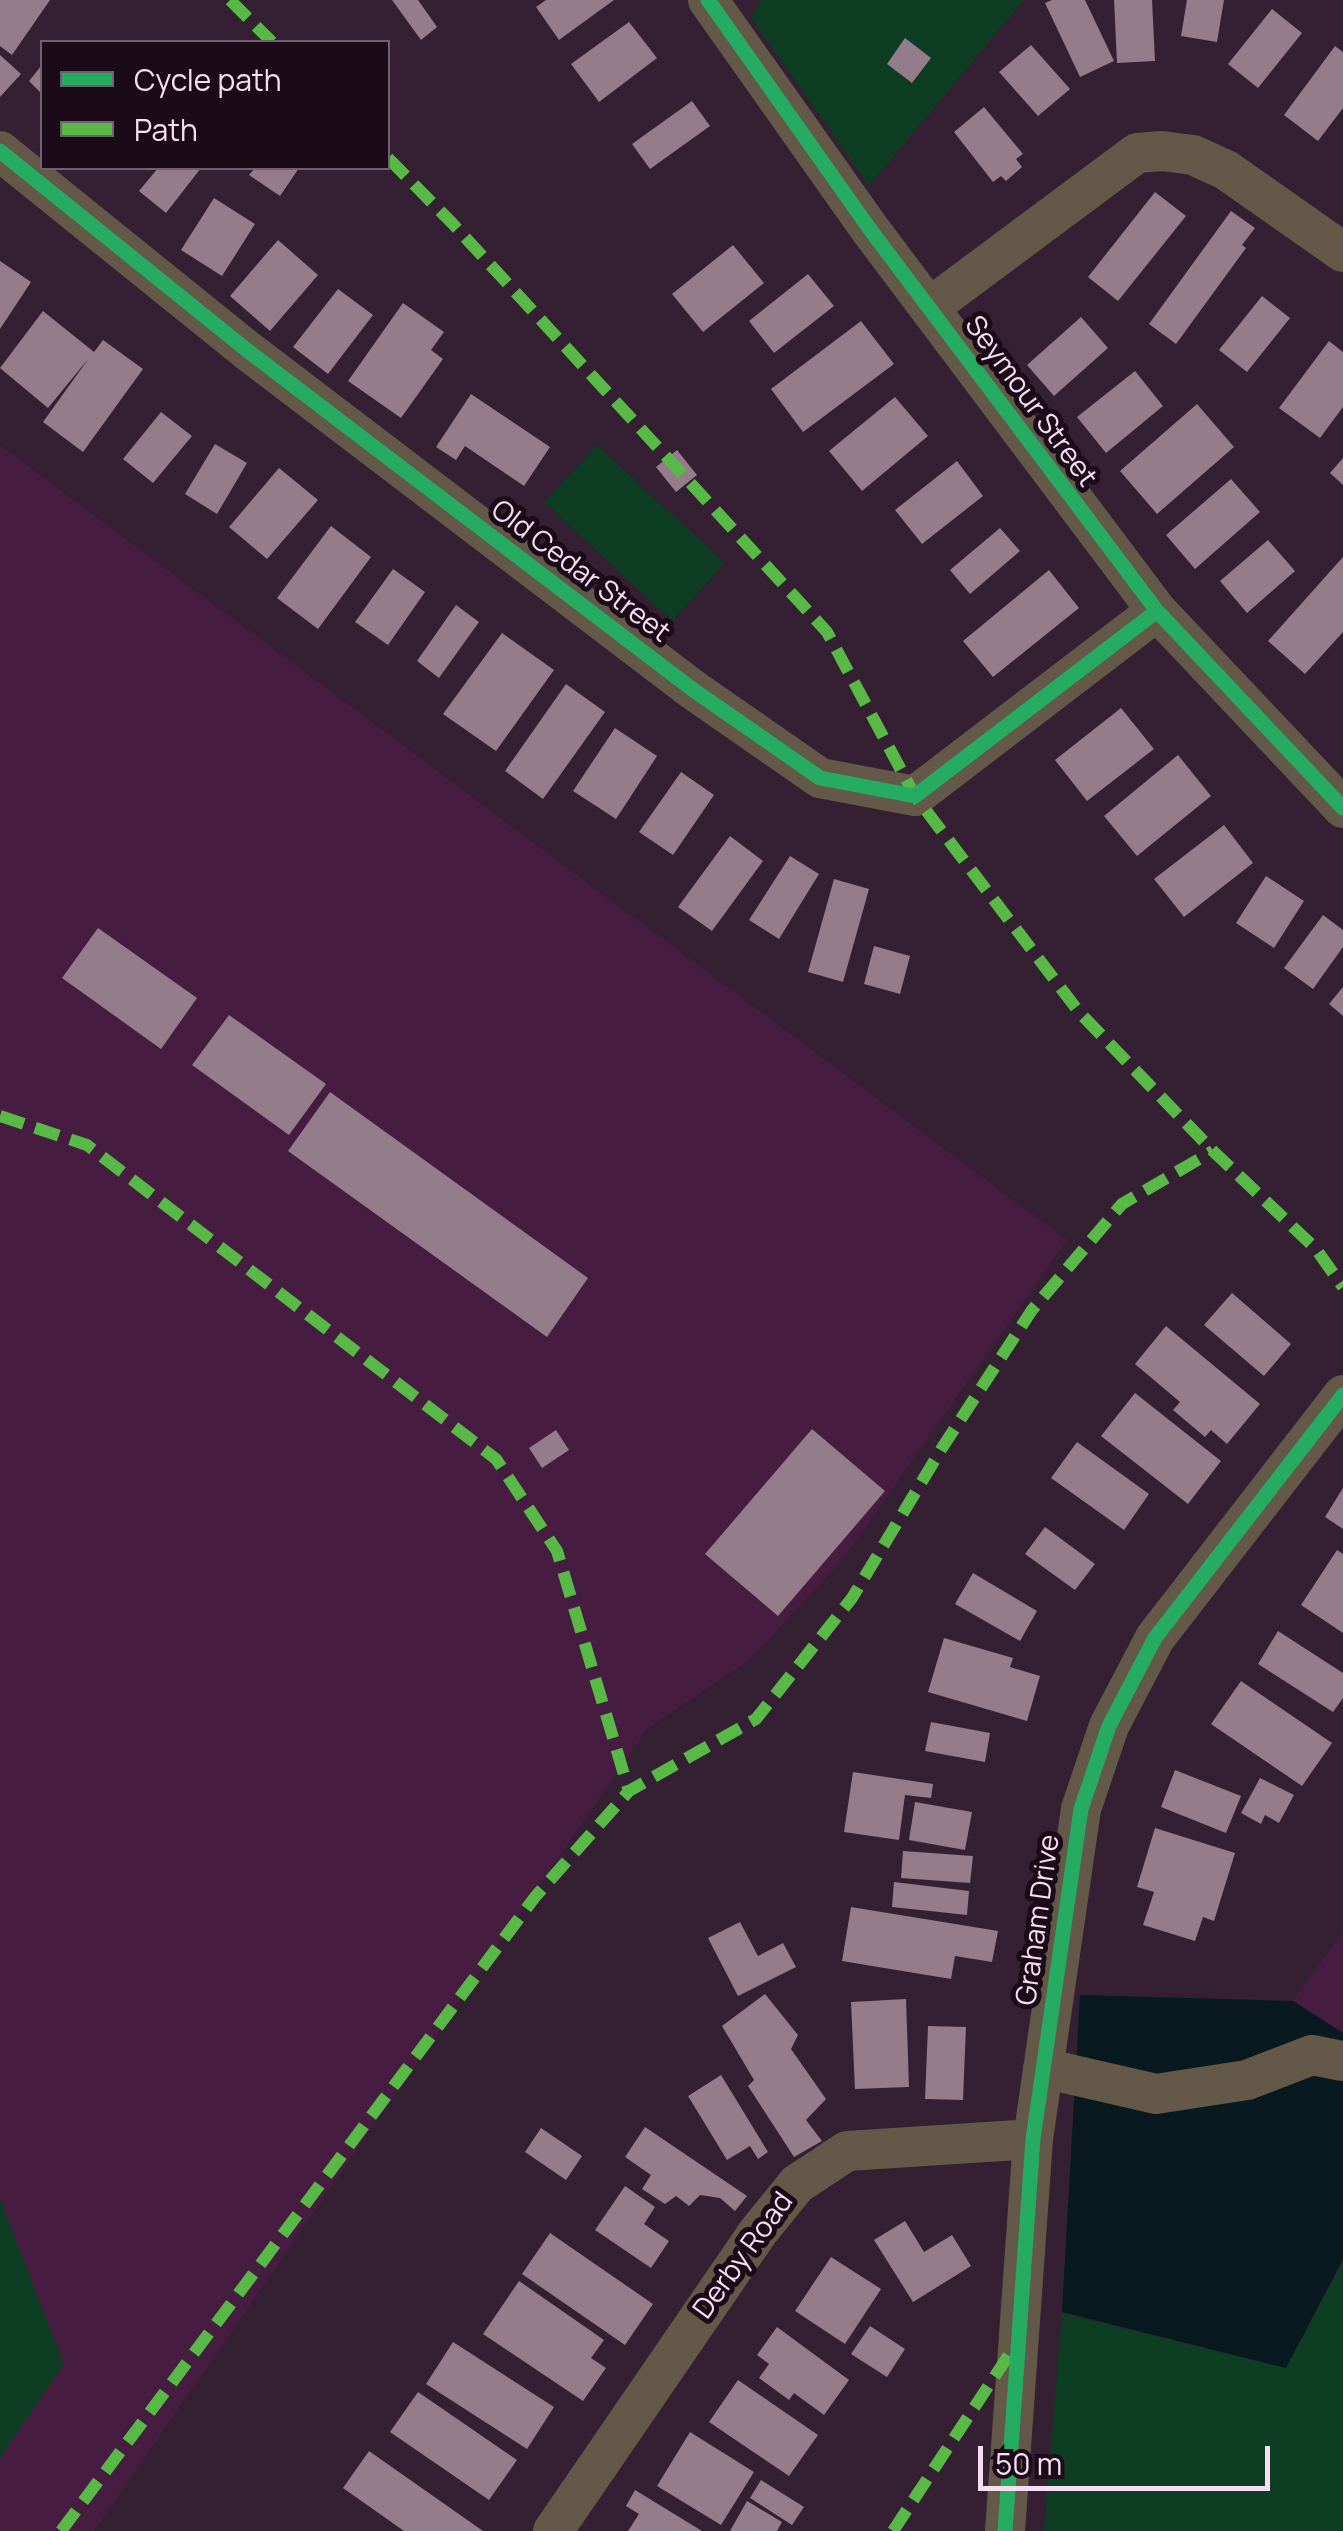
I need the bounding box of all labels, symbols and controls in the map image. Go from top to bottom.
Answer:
legend [40,40,390,170]
text: Cycle path [134,59,282,100]
text: Path [134,109,198,150]
street label: Seymour Street [957,310,1103,494]
street label: Old Cedar Street [484,494,676,650]
street label: Graham Drive [1010,1833,1068,2007]
street label: Derby Road [687,2186,801,2326]
scale bar [983,2426,1276,2488]
text: 50 m [995,2443,1062,2484]

